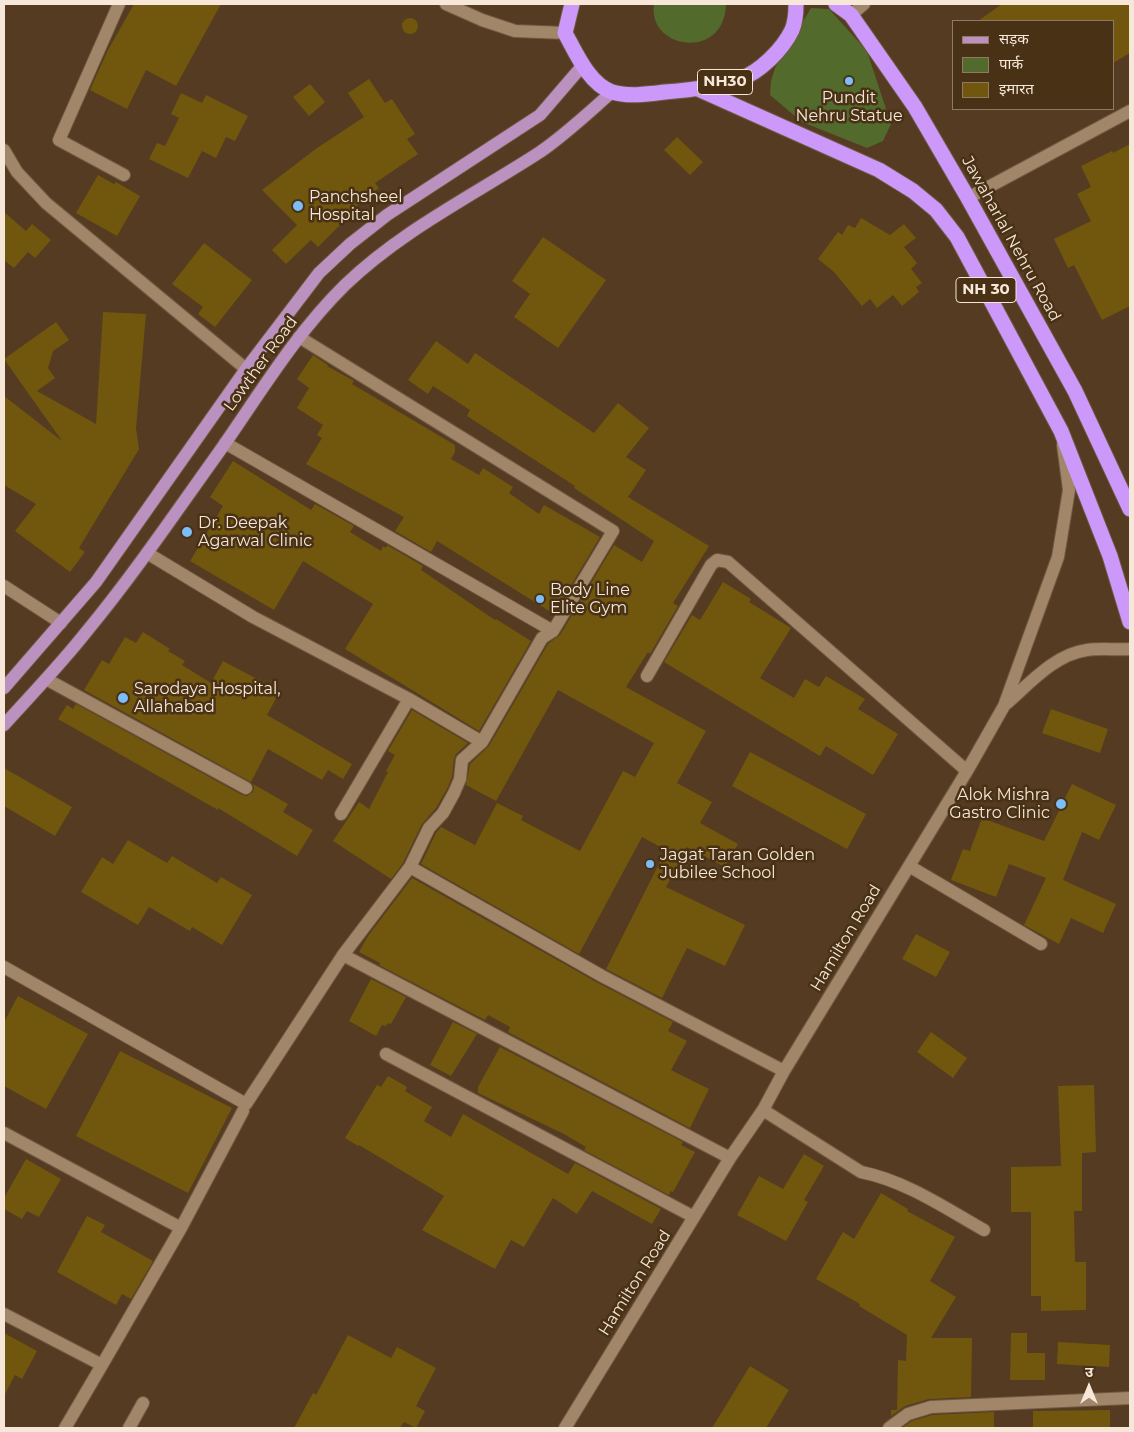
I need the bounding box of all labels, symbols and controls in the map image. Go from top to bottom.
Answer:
legend [952,20,1114,110]
text: सड़क [999,29,1029,48]
text: पार्क [999,54,1023,73]
road number: NH30 [698,70,752,94]
marker: Pundit Nehru Statue [843,75,855,87]
text: इमारत [999,79,1034,98]
place label: Pundit Nehru Statue [795,88,903,126]
street label: Jawaharlal Nehru Road [958,153,1064,325]
place label: Panchsheel Hospital [309,187,402,225]
marker: Panchsheel Hospital [291,199,305,213]
road number: NH 30 [956,278,1016,302]
street label: Lowther Road [220,313,302,415]
place label: Dr. Deepak Agarwal Clinic [198,513,312,551]
marker: Dr. Deepak Agarwal Clinic [180,525,194,539]
place label: Body Line Elite Gym [550,580,630,618]
marker: Body Line Elite Gym [534,593,546,605]
place label: Sarodaya Hospital, Allahabad [134,679,281,717]
marker: Sarodaya Hospital, Allahabad [116,691,130,705]
place label: Alok Mishra Gastro Clinic [949,785,1050,823]
marker: Alok Mishra Gastro Clinic [1054,797,1068,811]
place label: Jagat Taran Golden Jubilee School [660,845,815,883]
marker: Jagat Taran Golden Jubilee School [644,858,656,870]
street label: Hamilton Road [807,881,885,995]
street label: Hamilton Road [595,1227,675,1339]
north arrow [1064,1362,1114,1412]
text: उ [1085,1363,1093,1381]

